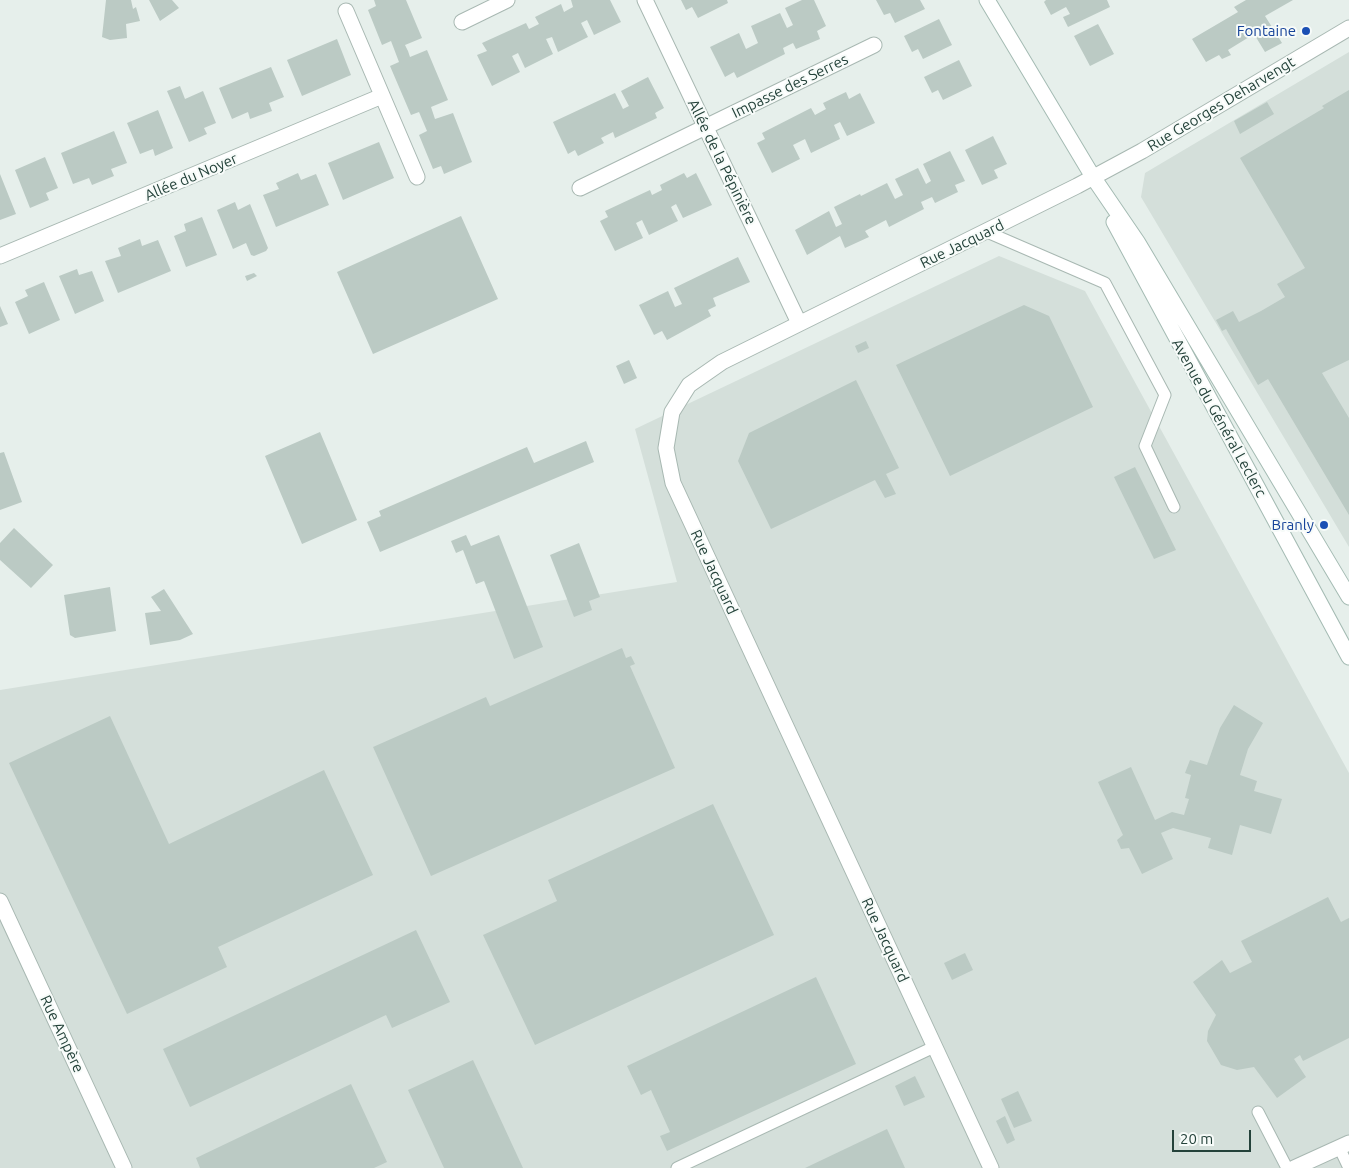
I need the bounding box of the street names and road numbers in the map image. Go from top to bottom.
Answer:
street label: Impasse des Serres [729,50,851,122]
street label: Rue Georges Deharvengt [1144,53,1298,155]
street label: Allée de la Pépinière [684,96,760,228]
street label: Allée du Noyer [142,149,240,205]
street label: Rue Jacquard [917,216,1007,272]
street label: Avenue du Général Leclerc [1168,336,1270,500]
street label: Rue Jacquard [687,527,741,617]
street label: Rue Jacquard [858,895,912,985]
street label: Rue Ampère [36,992,88,1076]

